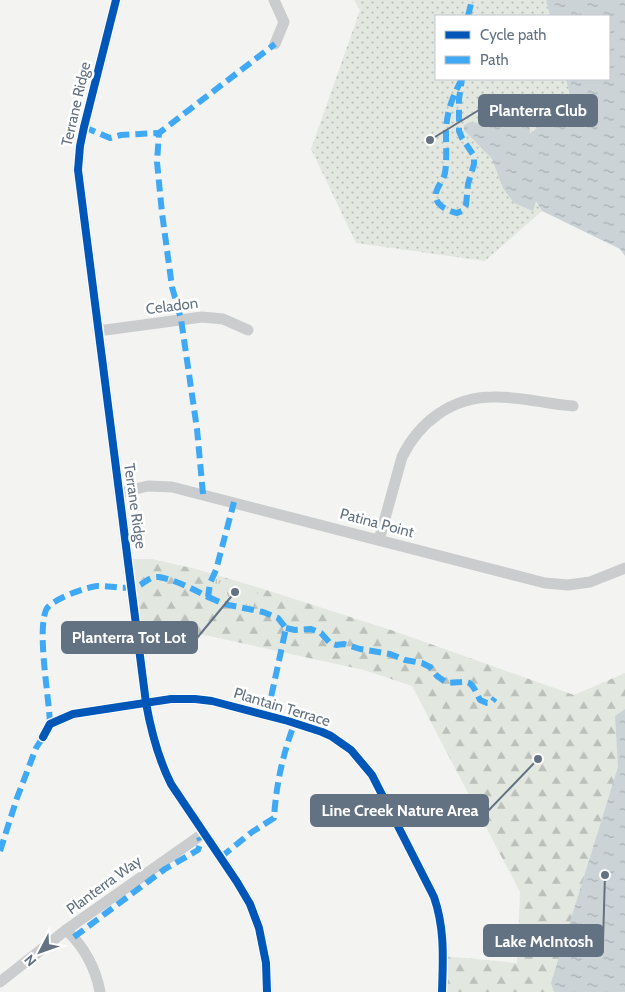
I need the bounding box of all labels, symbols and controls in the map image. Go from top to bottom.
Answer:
legend [435,15,610,80]
text: Cycle path [480,26,546,44]
text: Path [480,51,509,69]
street label: Terrane Ridge [58,60,95,148]
callout: Planterra Club [479,95,597,126]
text: Planterra Club [489,101,587,120]
street label: Celadon [145,294,199,318]
street label: Terrane Ridge [120,462,150,550]
street label: Patina Point [338,505,416,541]
callout: Planterra Tot Lot [62,622,197,653]
text: Planterra Tot Lot [72,628,187,647]
street label: Plantain Terrace [231,684,333,730]
callout: Line Creek Nature Area [311,795,488,826]
text: Line Creek Nature Area [322,801,478,820]
street label: Planterra Way [63,852,145,918]
callout: Lake McIntosh [484,925,603,956]
north arrow [15,927,65,977]
text: Lake McIntosh [495,932,593,951]
text: N [20,951,40,970]

